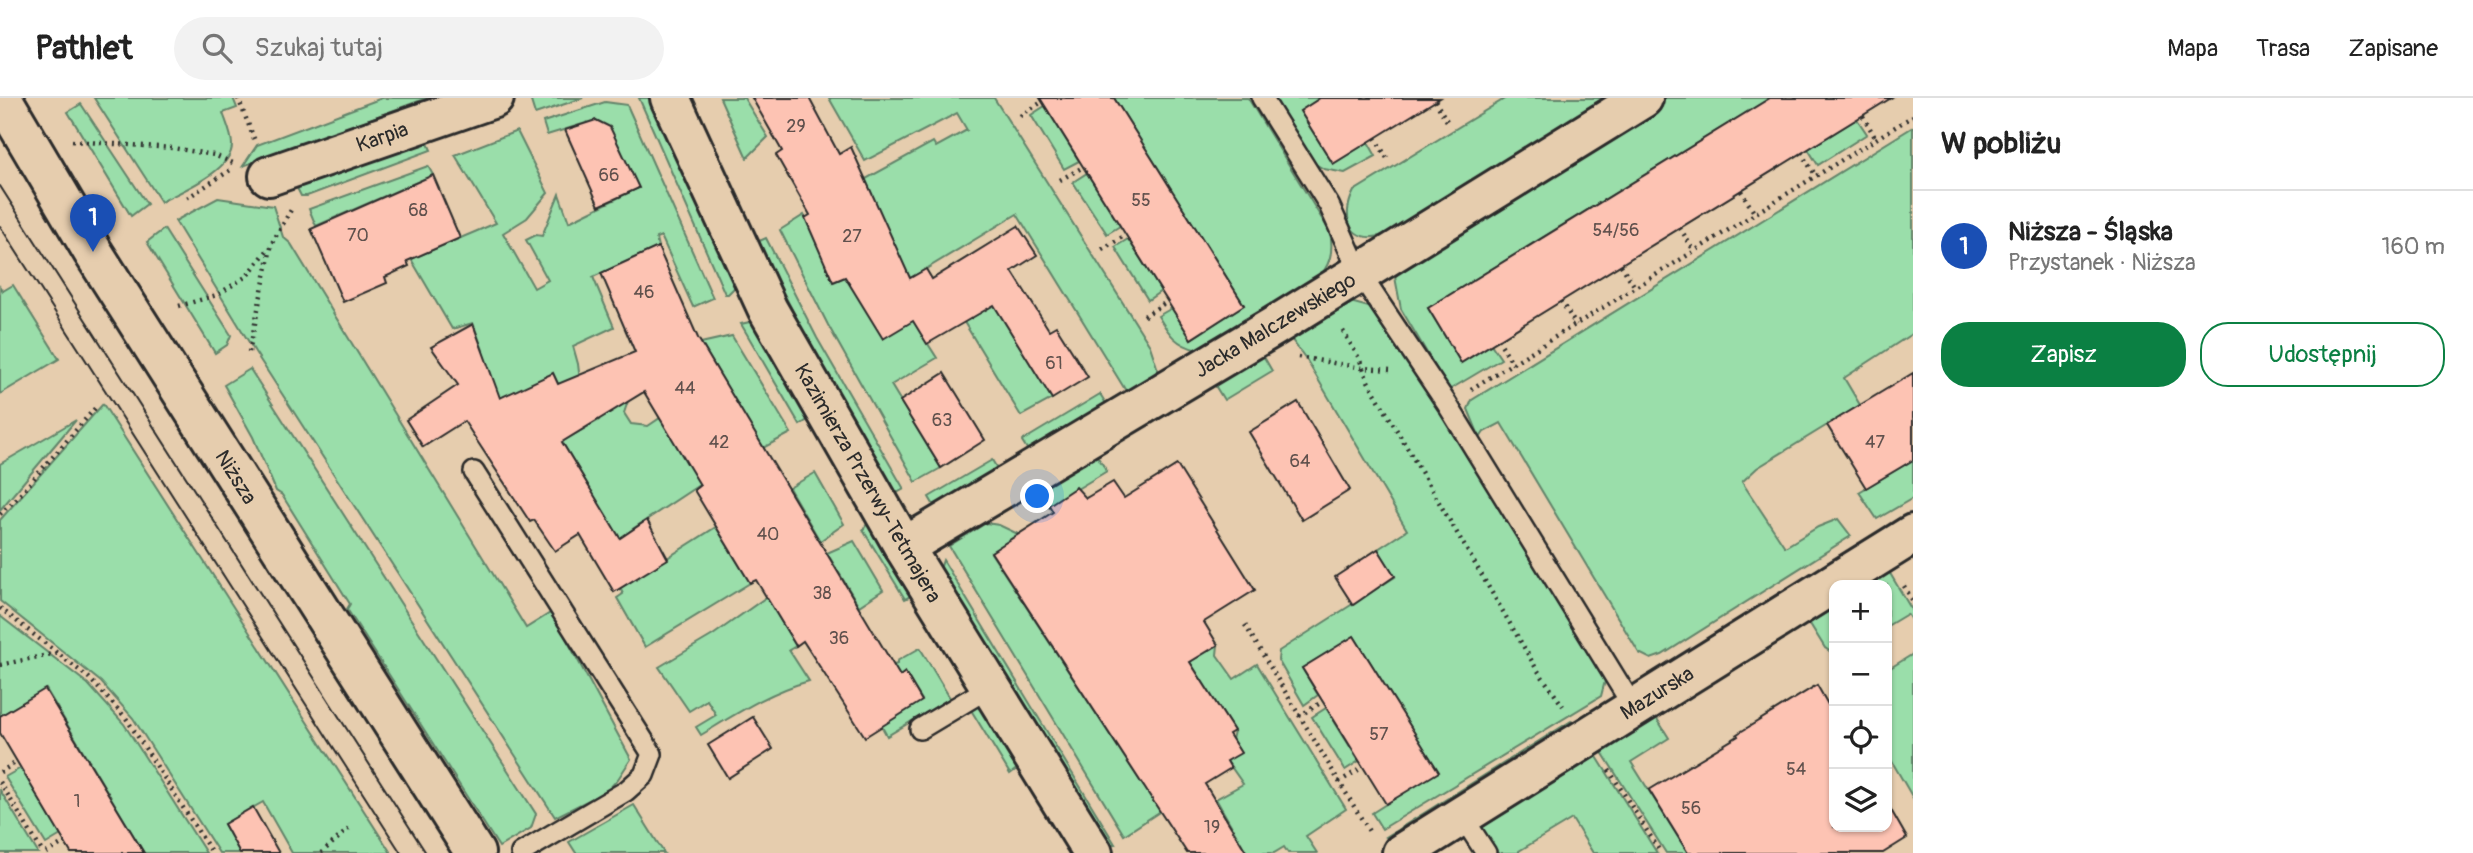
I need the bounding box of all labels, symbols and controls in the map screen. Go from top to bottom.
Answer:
search box [174,17,664,80]
text: Pathlet [35,28,132,69]
icon: search [198,29,236,67]
text: Szukaj tutaj [254,32,383,64]
text: Mapa [2167,34,2218,63]
text: Trasa [2256,34,2310,63]
text: Zapisane [2348,34,2438,63]
house number: 29 [786,115,806,138]
street label: Karpia [353,116,412,159]
text: W pobliżu [1941,125,2061,162]
house number: 66 [599,164,619,187]
house number: 55 [1131,189,1151,212]
pin: 1 [70,194,116,252]
house number: 68 [408,199,428,222]
text: Niższa - Śląska [2008,216,2173,248]
house number: 54/56 [1593,219,1639,242]
house number: 70 [347,224,369,247]
house number: 27 [842,225,862,248]
text: 1 [1960,232,1969,261]
text: 160 m [2381,232,2445,261]
text: Przystanek · Niższa [2008,248,2196,277]
street label: Jacka Malczewskiego [1190,267,1361,384]
house number: 46 [634,281,654,304]
button: Zapisz [1941,322,2186,387]
button: Udostępnij [2200,322,2445,387]
house number: 61 [1045,352,1063,375]
street label: Kazimierza Przerwy-Tetmajera [788,359,947,608]
house number: 44 [675,377,696,400]
house number: 63 [932,409,952,432]
house number: 42 [709,431,729,454]
house number: 47 [1865,431,1885,454]
street label: Niższa [209,445,263,509]
house number: 64 [1290,450,1311,473]
your location [1020,479,1054,513]
house number: 40 [757,523,779,546]
map controls [1829,580,1892,832]
button: + [1829,580,1892,643]
house number: 38 [812,582,832,605]
house number: 36 [829,627,849,650]
button: − [1829,643,1892,706]
street label: Mazurska [1615,660,1699,727]
button: locate [1829,706,1892,769]
house number: 57 [1369,723,1389,746]
house number: 54 [1786,758,1807,781]
button: layers [1829,769,1892,832]
house number: 1 [73,790,81,813]
house number: 56 [1681,797,1701,820]
house number: 19 [1204,816,1220,839]

